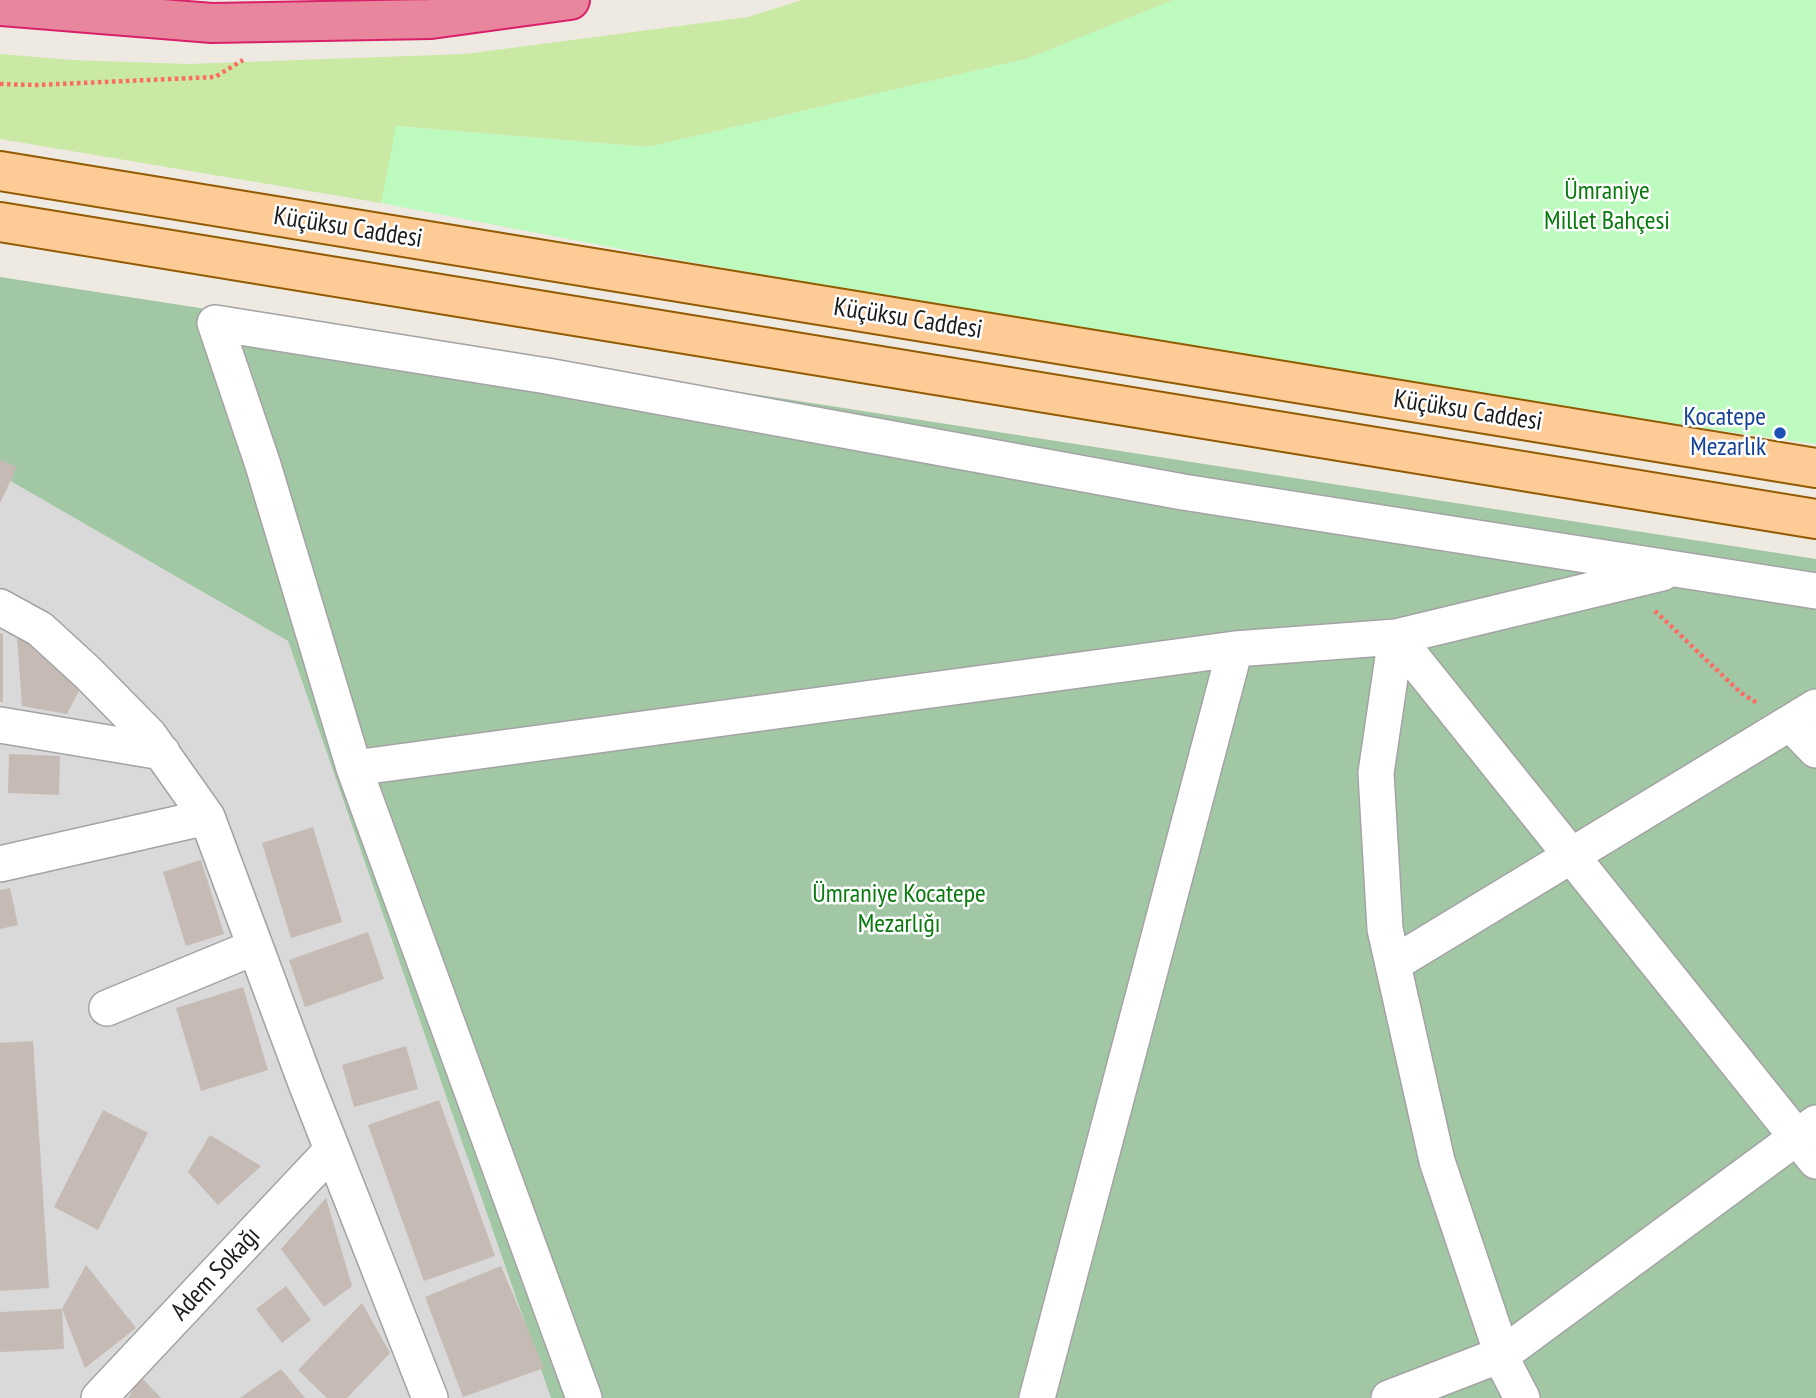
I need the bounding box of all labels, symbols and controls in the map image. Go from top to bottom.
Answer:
park label: Ümraniye Millet Bahçesi [1544,176,1670,238]
street label: Küçüksu Caddesi [271,201,425,255]
street label: Küçüksu Caddesi [831,292,985,346]
street label: Küçüksu Caddesi [1391,384,1545,438]
place label: Kocatepe Mezarlık [1684,402,1766,464]
marker: Kocatepe Mezarlık [1772,425,1788,441]
park label: Ümraniye Kocatepe Mezarlığı [812,879,986,940]
street label: Adem Sokağı [165,1221,267,1327]

